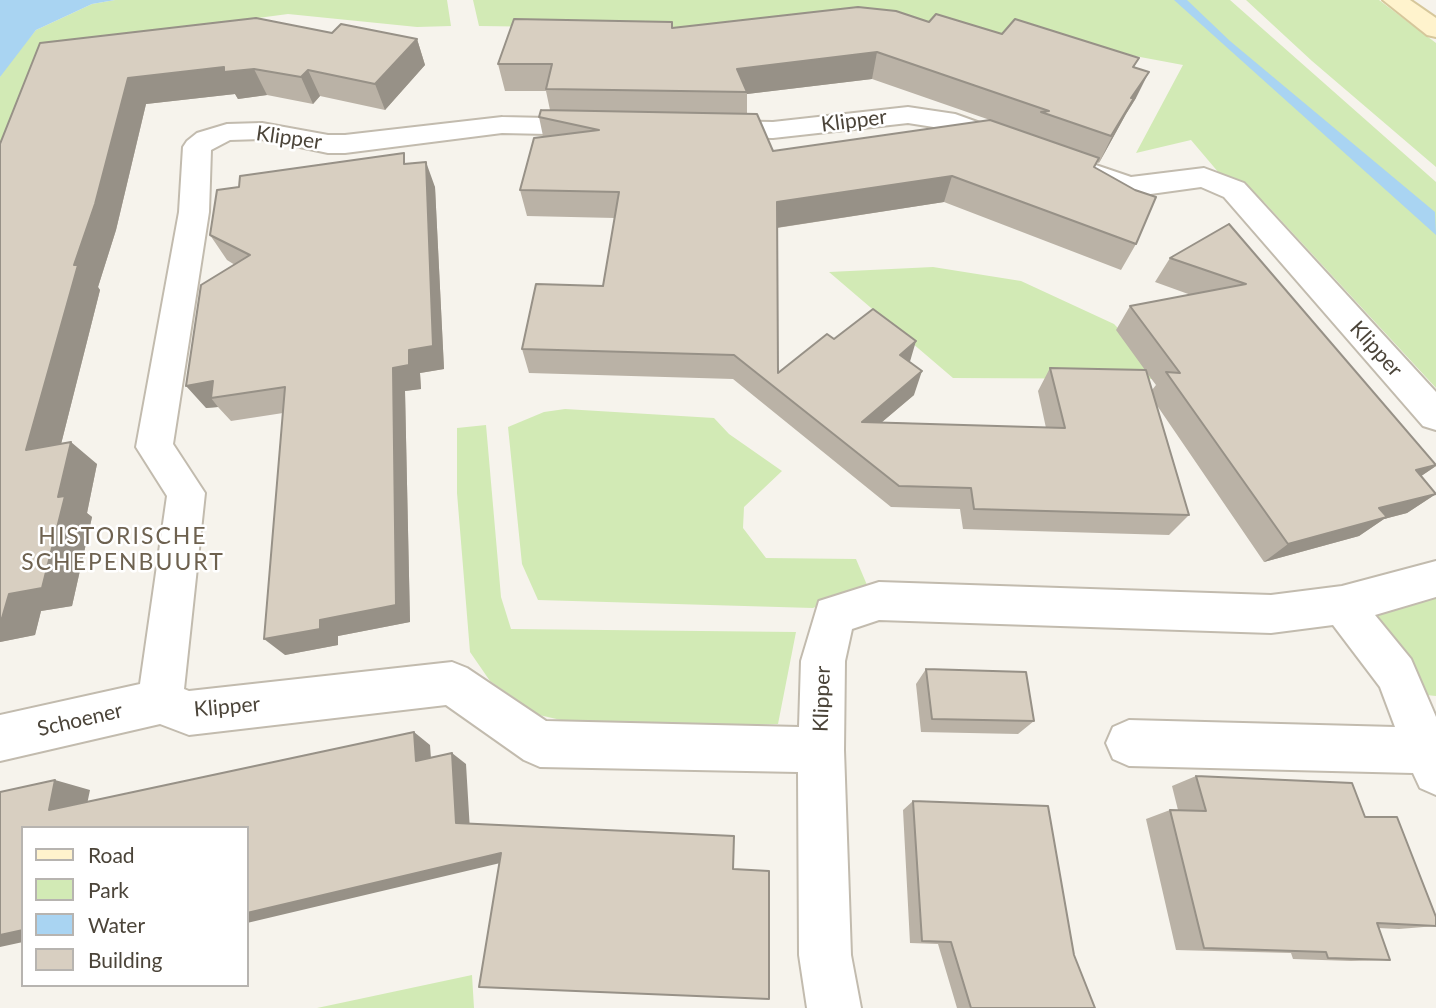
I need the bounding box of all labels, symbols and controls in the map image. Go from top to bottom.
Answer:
street label: Klipper [820,104,888,138]
street label: Klipper [254,121,324,155]
street label: Klipper [1344,316,1408,382]
district label: HISTORISCHE SCHEPENBUURT [23,523,223,577]
street label: Klipper [808,665,836,733]
street label: Klipper [193,692,261,722]
street label: Schoener [35,698,125,742]
legend [21,826,248,987]
text: Road [88,842,135,867]
text: Park [88,877,129,902]
text: Water [88,912,145,937]
text: Building [88,947,163,972]

